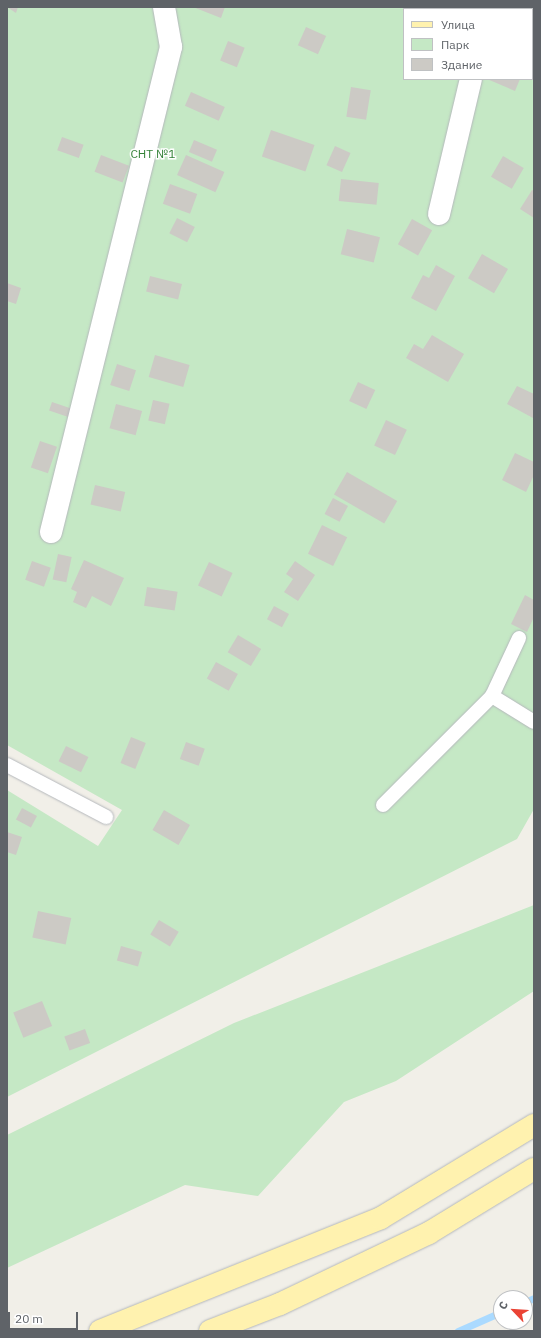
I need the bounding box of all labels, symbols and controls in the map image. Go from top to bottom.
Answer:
legend [403,8,533,80]
text: Улица [441,17,475,32]
text: Парк [441,37,469,52]
text: Здание [441,57,482,72]
park label: СНТ №1 [130,147,176,161]
north arrow [493,1290,533,1330]
text: С [495,1299,511,1312]
scale bar [10,1304,80,1330]
text: 20 m [15,1311,43,1326]

